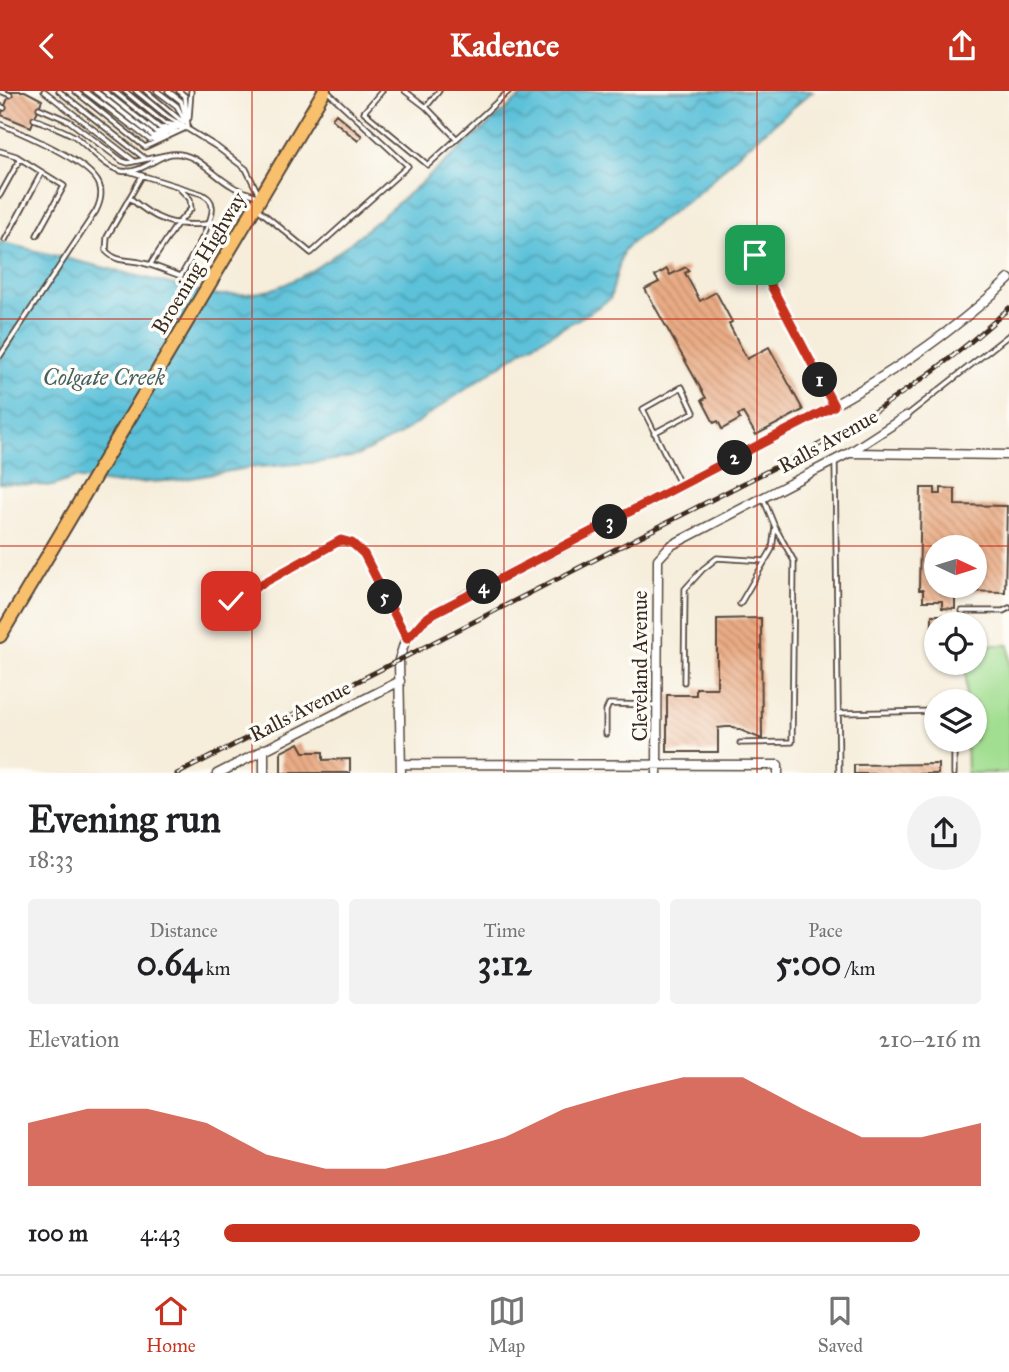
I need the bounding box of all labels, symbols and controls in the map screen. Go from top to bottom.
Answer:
text: Kadence [450,26,559,65]
icon: back [28,27,66,65]
icon: share [943,27,981,65]
street label: Broening Highway [146,186,252,339]
pin [725,225,785,285]
icon: arrive [736,236,774,274]
water label: Colgate Creek [43,363,165,391]
pin: 1 [802,363,838,397]
text: 1 [816,368,823,391]
street label: Ralls Avenue [773,403,883,479]
pin: 2 [718,441,752,475]
text: 2 [730,446,739,469]
pin: 3 [592,505,628,539]
text: 3 [606,510,613,533]
north arrow [924,535,987,599]
map controls [924,535,987,752]
pin: 4 [466,569,502,605]
pin [201,571,261,631]
text: 4 [478,575,489,598]
pin: 5 [368,580,402,615]
icon: check [212,582,250,620]
text: 5 [380,585,389,608]
street label: Cleveland Avenue [627,590,653,742]
button: locate [924,612,987,675]
street label: Ralls Avenue [245,674,355,748]
button: layers [924,689,987,752]
text: Evening run [28,796,221,842]
button: share [907,796,981,870]
text: 18:33 [28,845,74,873]
text: Distance [149,919,218,942]
text: Time [483,919,526,942]
text: Pace [808,919,843,942]
text: 0.64 [137,942,202,985]
text: 3:12 [478,942,531,985]
text: 5:00 [776,942,841,985]
text: km [202,957,231,980]
text: /km [841,957,875,980]
text: Elevation [28,1025,119,1053]
text: 210–216 m [879,1025,981,1053]
text: 100 m [28,1219,88,1247]
text: 4:43 [140,1219,181,1247]
tab: Home [146,1292,196,1357]
tab: Map [488,1292,526,1357]
tab: Saved [818,1292,863,1357]

